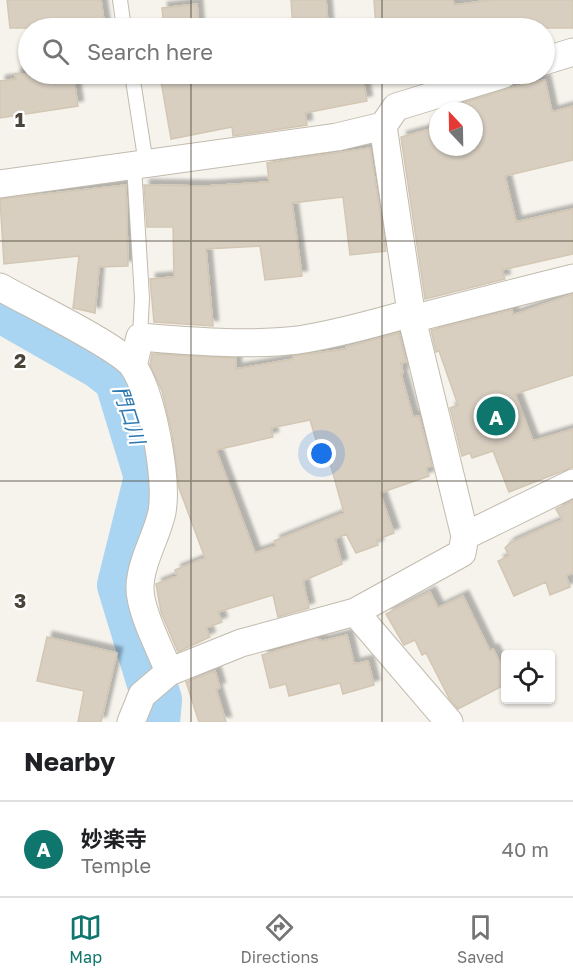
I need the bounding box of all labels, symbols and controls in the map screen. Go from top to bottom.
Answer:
search box [18,18,555,84]
icon: search [39,35,72,68]
text: Search here [87,38,213,65]
north arrow [429,102,483,156]
text: 1 [15,107,25,131]
text: 2 [14,348,26,372]
water label: 門口川 [109,382,151,449]
pin: A [476,394,516,438]
your location [307,439,336,468]
text: 3 [14,588,26,612]
map controls [501,650,555,704]
button: locate [501,650,555,704]
text: Nearby [24,746,115,777]
text: 妙楽寺 [81,825,147,852]
text: A [36,837,51,861]
text: 40 m [502,837,549,861]
text: Temple [81,853,151,877]
tab: Map [69,911,102,967]
tab: Directions [241,911,319,967]
tab: Saved [457,911,504,967]

